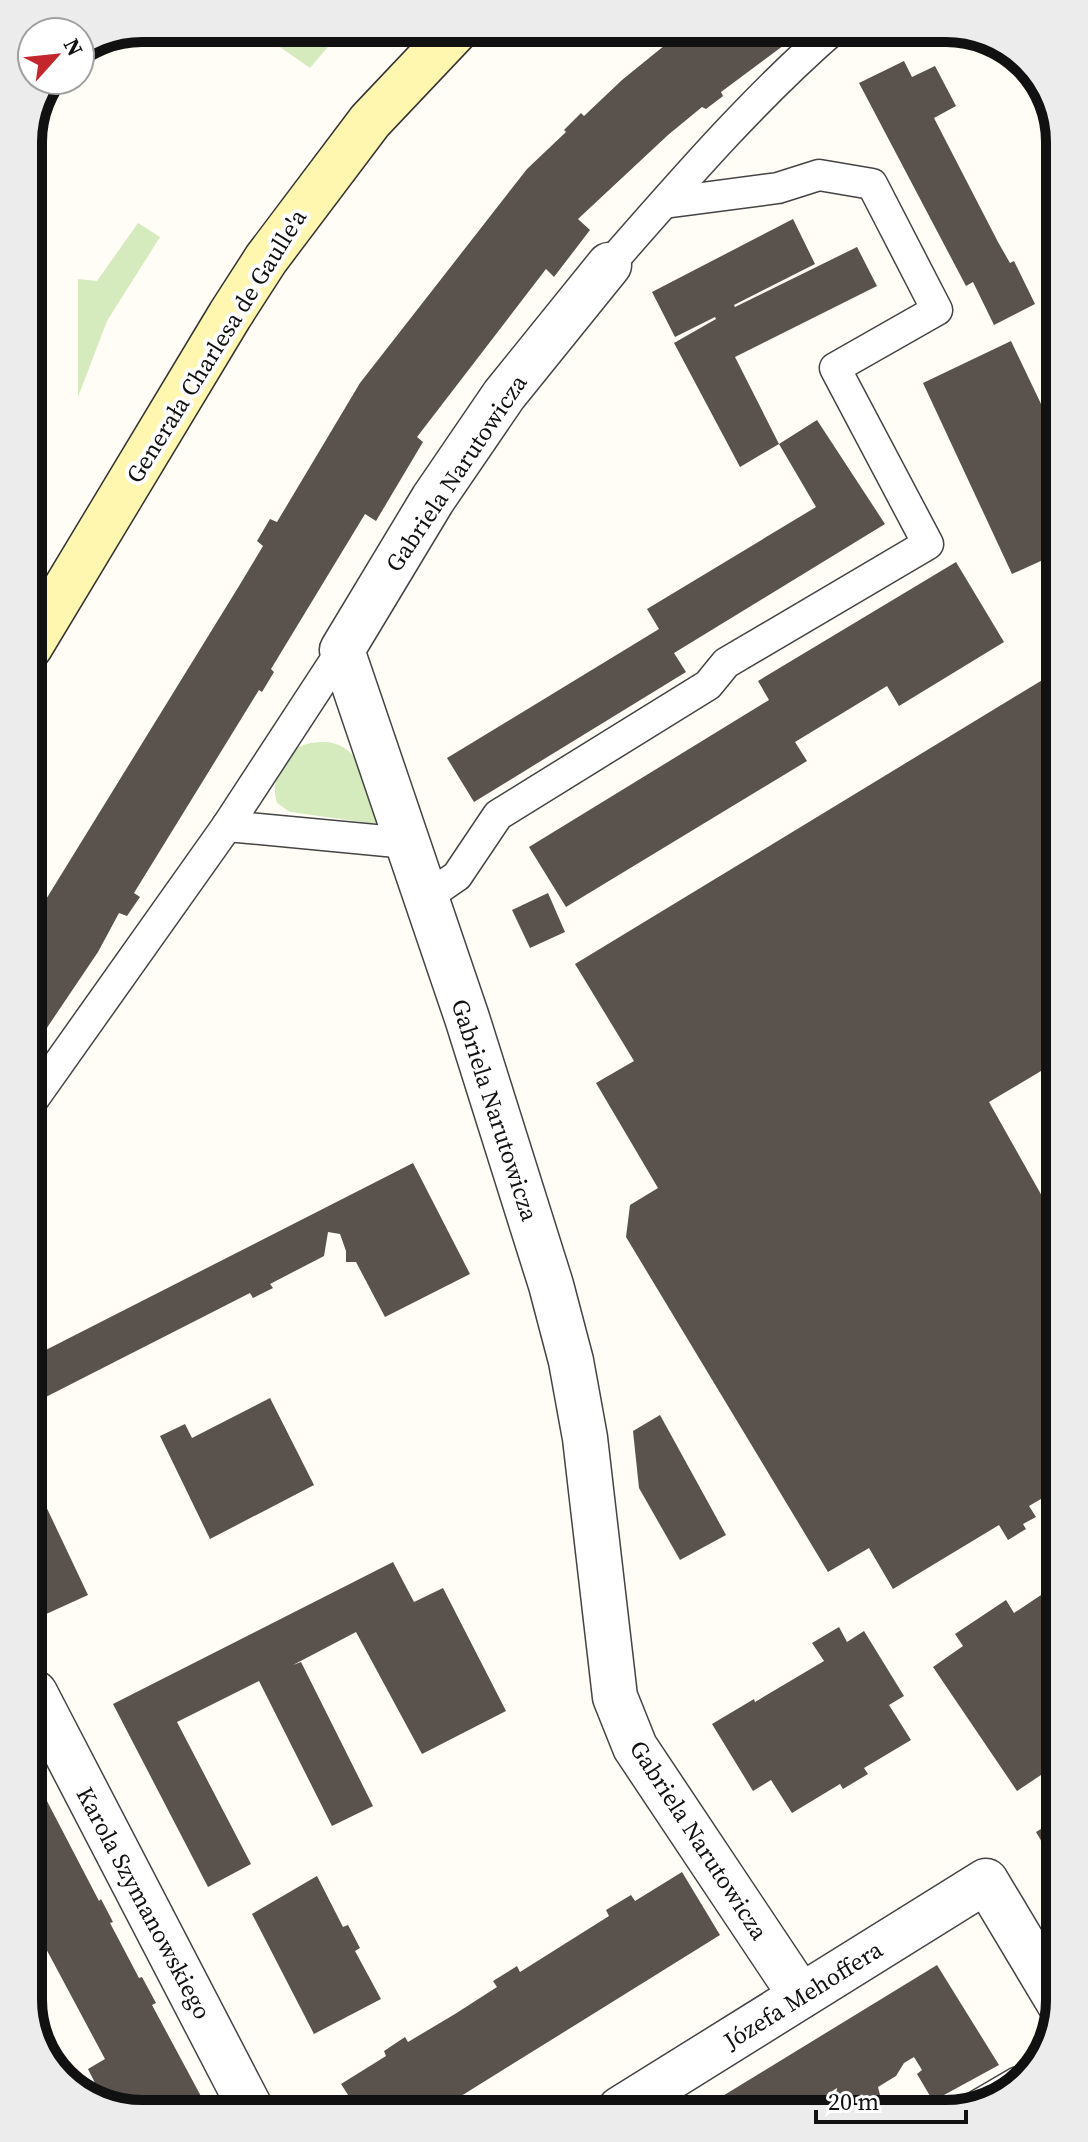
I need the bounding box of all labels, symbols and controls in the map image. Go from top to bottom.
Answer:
north arrow [16,16,96,96]
text: N [57,33,91,61]
street label: Generała Charlesa de Gaulle'a [118,202,314,489]
street label: Gabriela Narutowicza [378,367,535,578]
street label: Gabriela Narutowicza [444,995,547,1226]
street label: Gabriela Narutowicza [622,1734,776,1947]
street label: Karola Szymanowskiego [69,1781,219,2025]
street label: Józefa Mehoffera [716,1933,889,2058]
scale bar [816,2074,966,2124]
text: 20 m [828,2085,879,2118]

